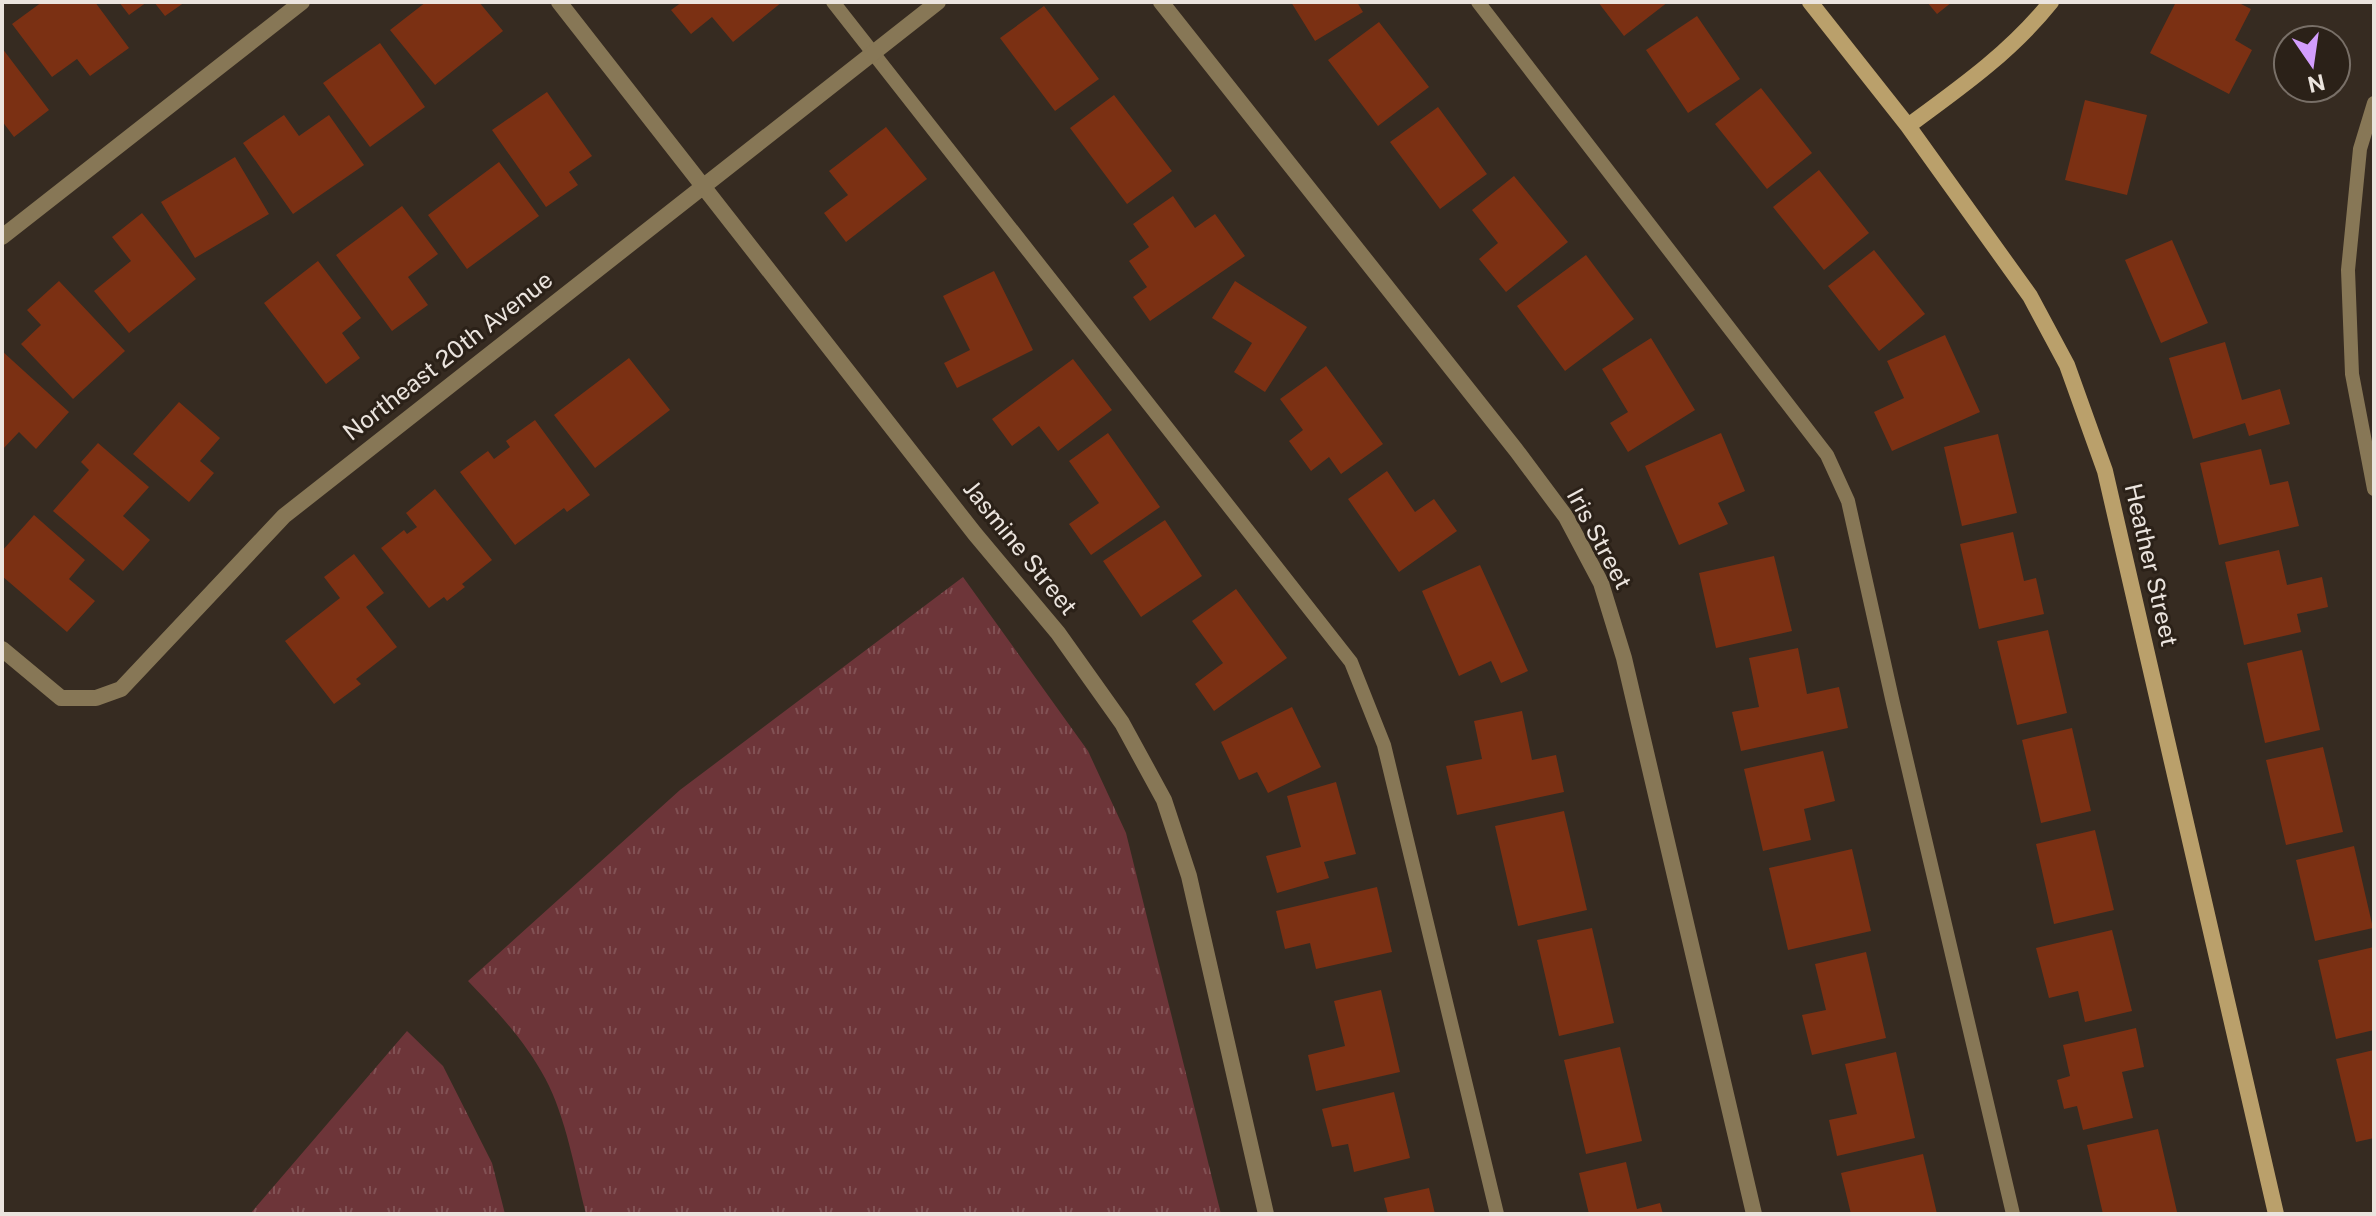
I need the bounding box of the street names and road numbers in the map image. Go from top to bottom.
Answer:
street label: Northeast 20th Avenue [337,265,558,446]
street label: Jasmine Street [958,475,1083,620]
street label: Heather Street [2120,481,2184,649]
street label: Iris Street [1562,483,1638,594]

